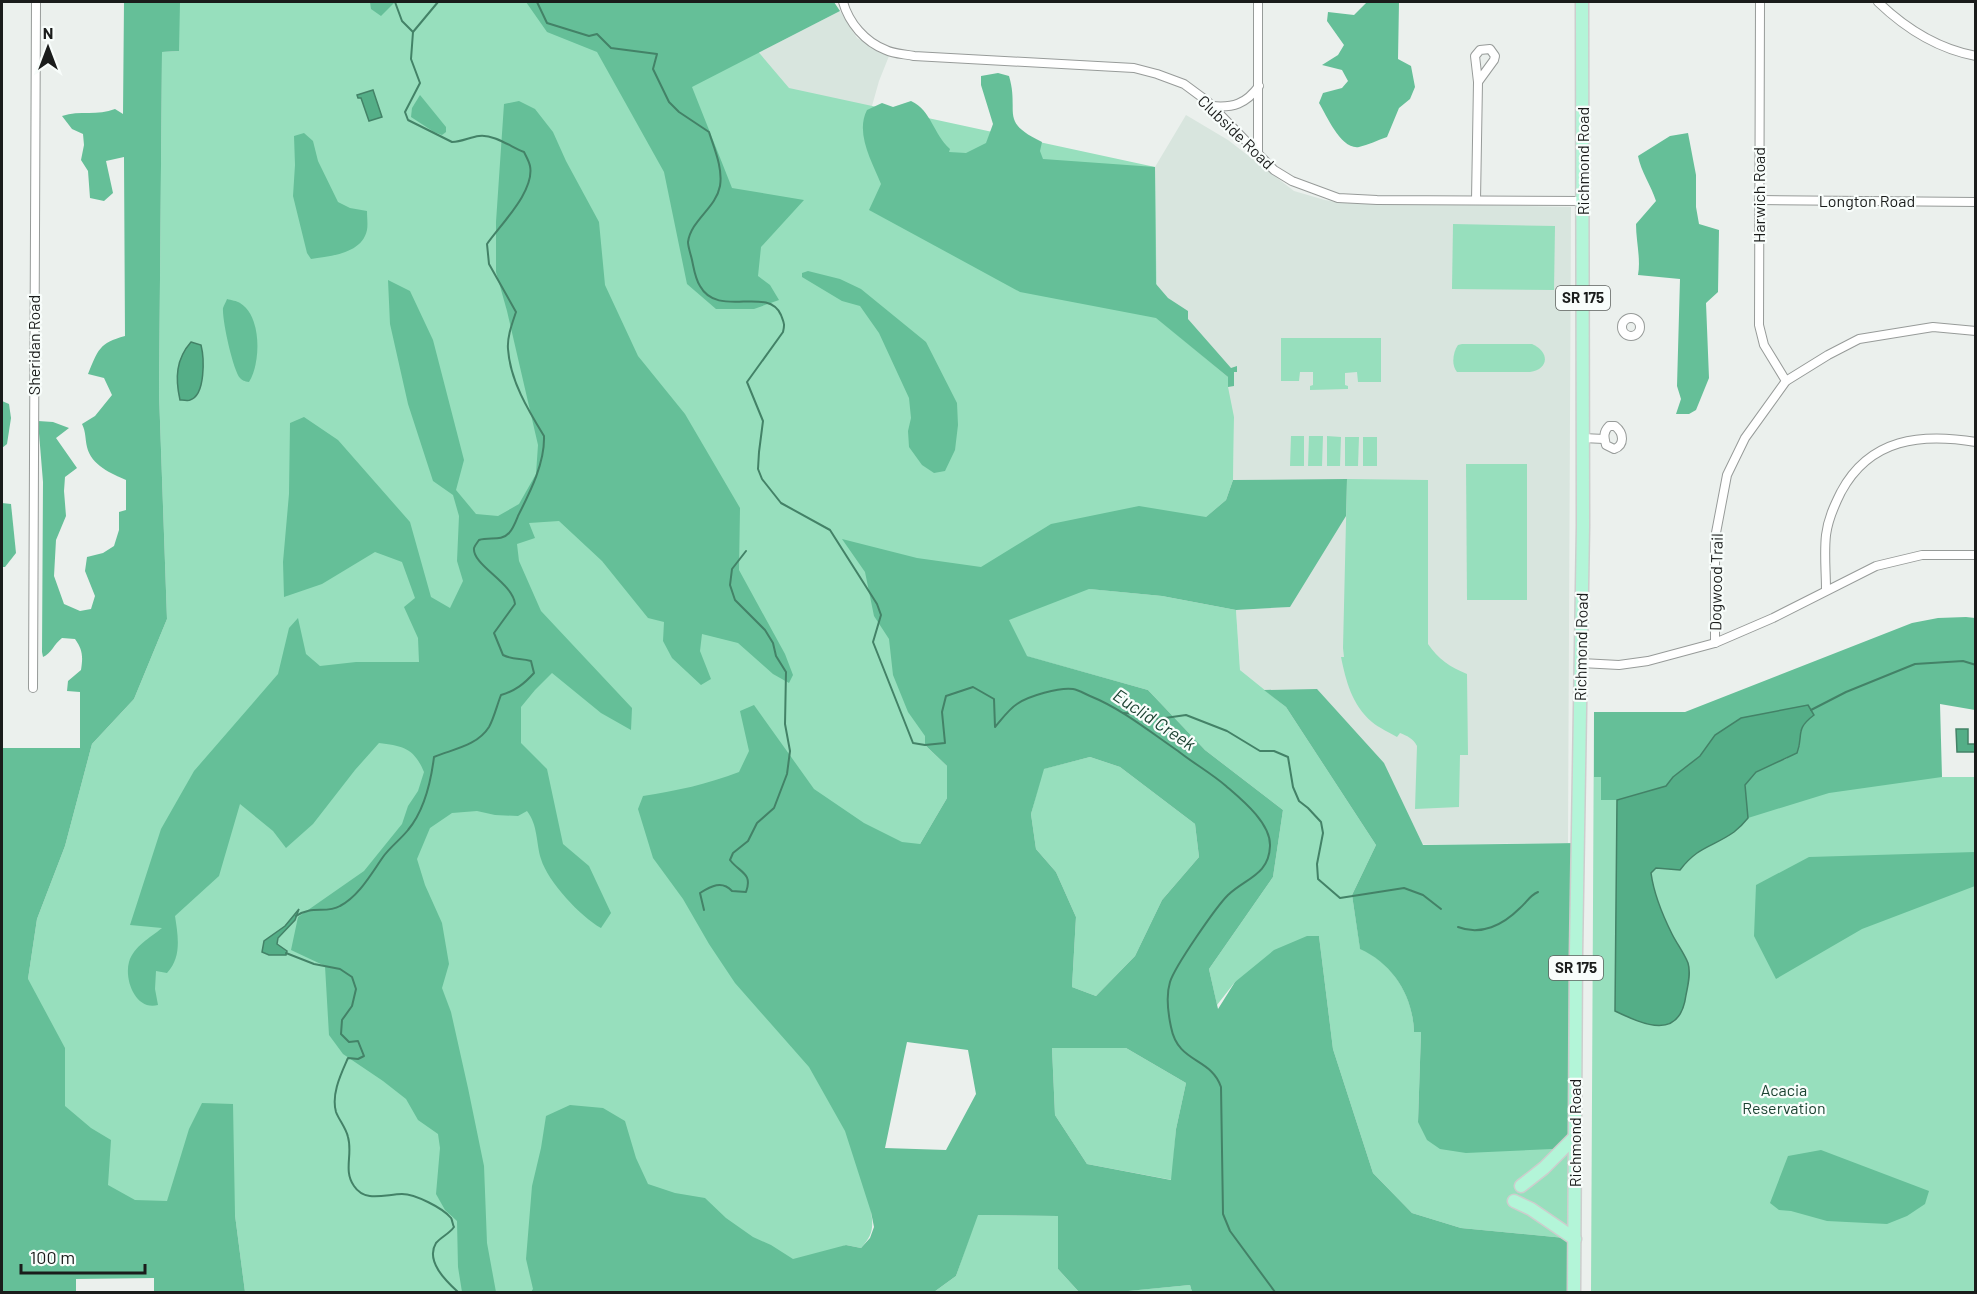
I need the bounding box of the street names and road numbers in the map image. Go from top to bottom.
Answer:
street label: Clubside Road [1194,91,1278,173]
street label: Richmond Road [1573,107,1592,215]
street label: Harwich Road [1749,147,1768,243]
street label: Longton Road [1819,191,1915,210]
road number: SR 175 [1556,286,1610,310]
street label: Sheridan Road [24,295,43,395]
street label: Dogwood Trail [1705,533,1726,631]
street label: Richmond Road [1570,593,1591,701]
road number: SR 175 [1549,956,1603,980]
street label: Richmond Road [1565,1079,1584,1187]

